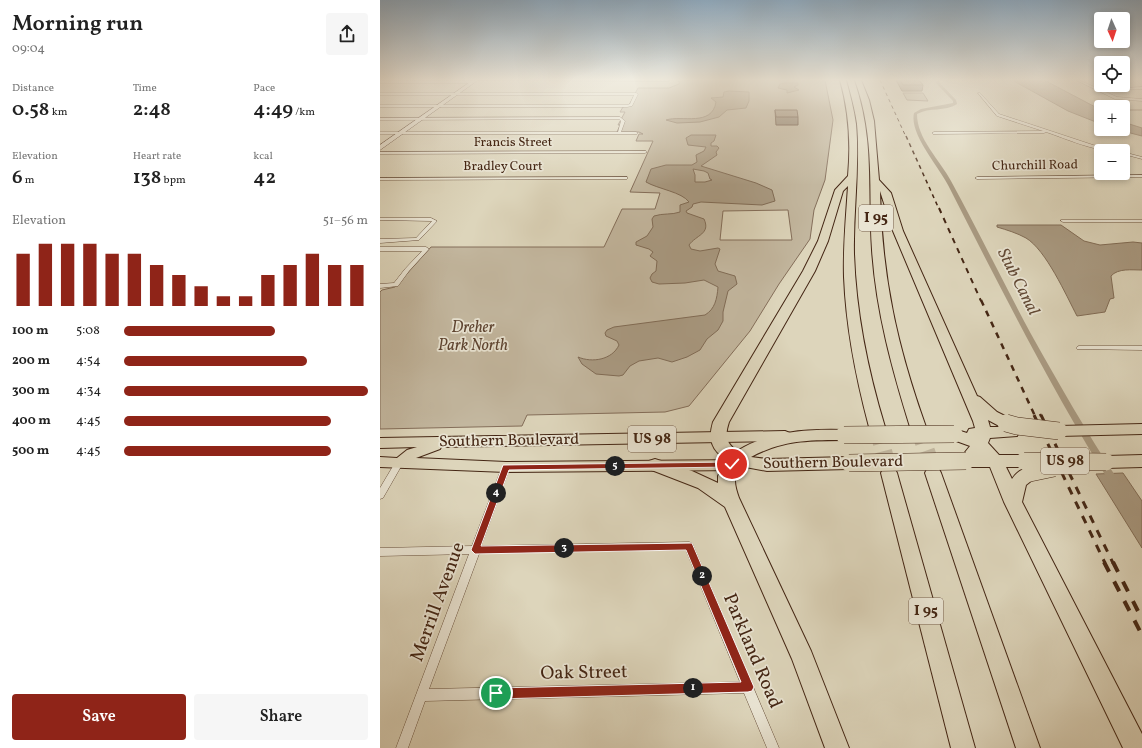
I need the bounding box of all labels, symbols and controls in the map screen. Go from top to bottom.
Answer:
text: Morning run [12,9,143,40]
north arrow [1094,12,1130,48]
map controls [1094,12,1130,180]
button: share [326,13,368,55]
text: 09:04 [12,40,45,58]
button: locate [1094,56,1130,92]
text: Distance [12,81,54,96]
text: Time [133,81,157,96]
text: Pace [253,81,275,96]
text: 0.58 [12,96,49,124]
text: 2:48 [133,96,171,124]
text: 4:49 [253,96,293,124]
button: + [1094,100,1130,136]
text: km [49,105,67,120]
text: /km [293,105,315,120]
street label: Francis Street [474,134,553,152]
button: − [1094,144,1130,180]
text: Elevation [12,149,58,164]
text: Heart rate [133,149,181,164]
text: kcal [253,149,273,164]
street label: Churchill Road [992,156,1078,176]
street label: Bradley Court [463,158,543,176]
text: 6 [12,164,23,192]
text: 138 [133,164,161,192]
text: 42 [253,164,276,192]
text: m [23,173,35,188]
text: bpm [161,173,186,188]
road number: I 95 [859,205,893,231]
text: Elevation [12,212,66,230]
text: 51–56 m [323,212,368,230]
water label: Stub Canal [991,245,1045,319]
park label: Dreher Park North [438,317,508,357]
text: 100 m [12,322,49,340]
text: 5:08 [76,322,100,340]
text: 200 m [12,352,50,370]
text: 4:54 [76,352,101,370]
text: 300 m [12,382,50,400]
text: 4:34 [76,382,101,400]
text: 400 m [12,412,51,430]
text: 4:45 [76,412,100,430]
road number: US 98 [628,426,676,452]
street label: Southern Boulevard [439,429,579,453]
text: 500 m [12,442,49,460]
text: 4:45 [76,442,100,460]
pin [715,447,749,481]
road number: US 98 [1041,448,1089,474]
street label: Southern Boulevard [763,451,903,475]
icon: check [721,453,743,475]
pin: 5 [605,456,625,476]
text: 5 [612,458,618,473]
pin: 4 [486,483,506,503]
text: 4 [493,485,499,500]
pin: 3 [554,538,574,558]
street label: Merrill Avenue [404,539,472,665]
text: 3 [561,540,567,555]
pin: 2 [692,566,712,586]
text: 2 [699,568,705,583]
street label: Parkland Road [716,589,788,713]
road number: I 95 [909,598,943,624]
street label: Oak Street [540,659,628,687]
pin [479,676,513,710]
pin: 1 [683,678,703,698]
text: 1 [691,680,695,695]
icon: arrive [485,682,507,704]
button: Save [12,694,186,740]
button: Share [194,694,368,740]

